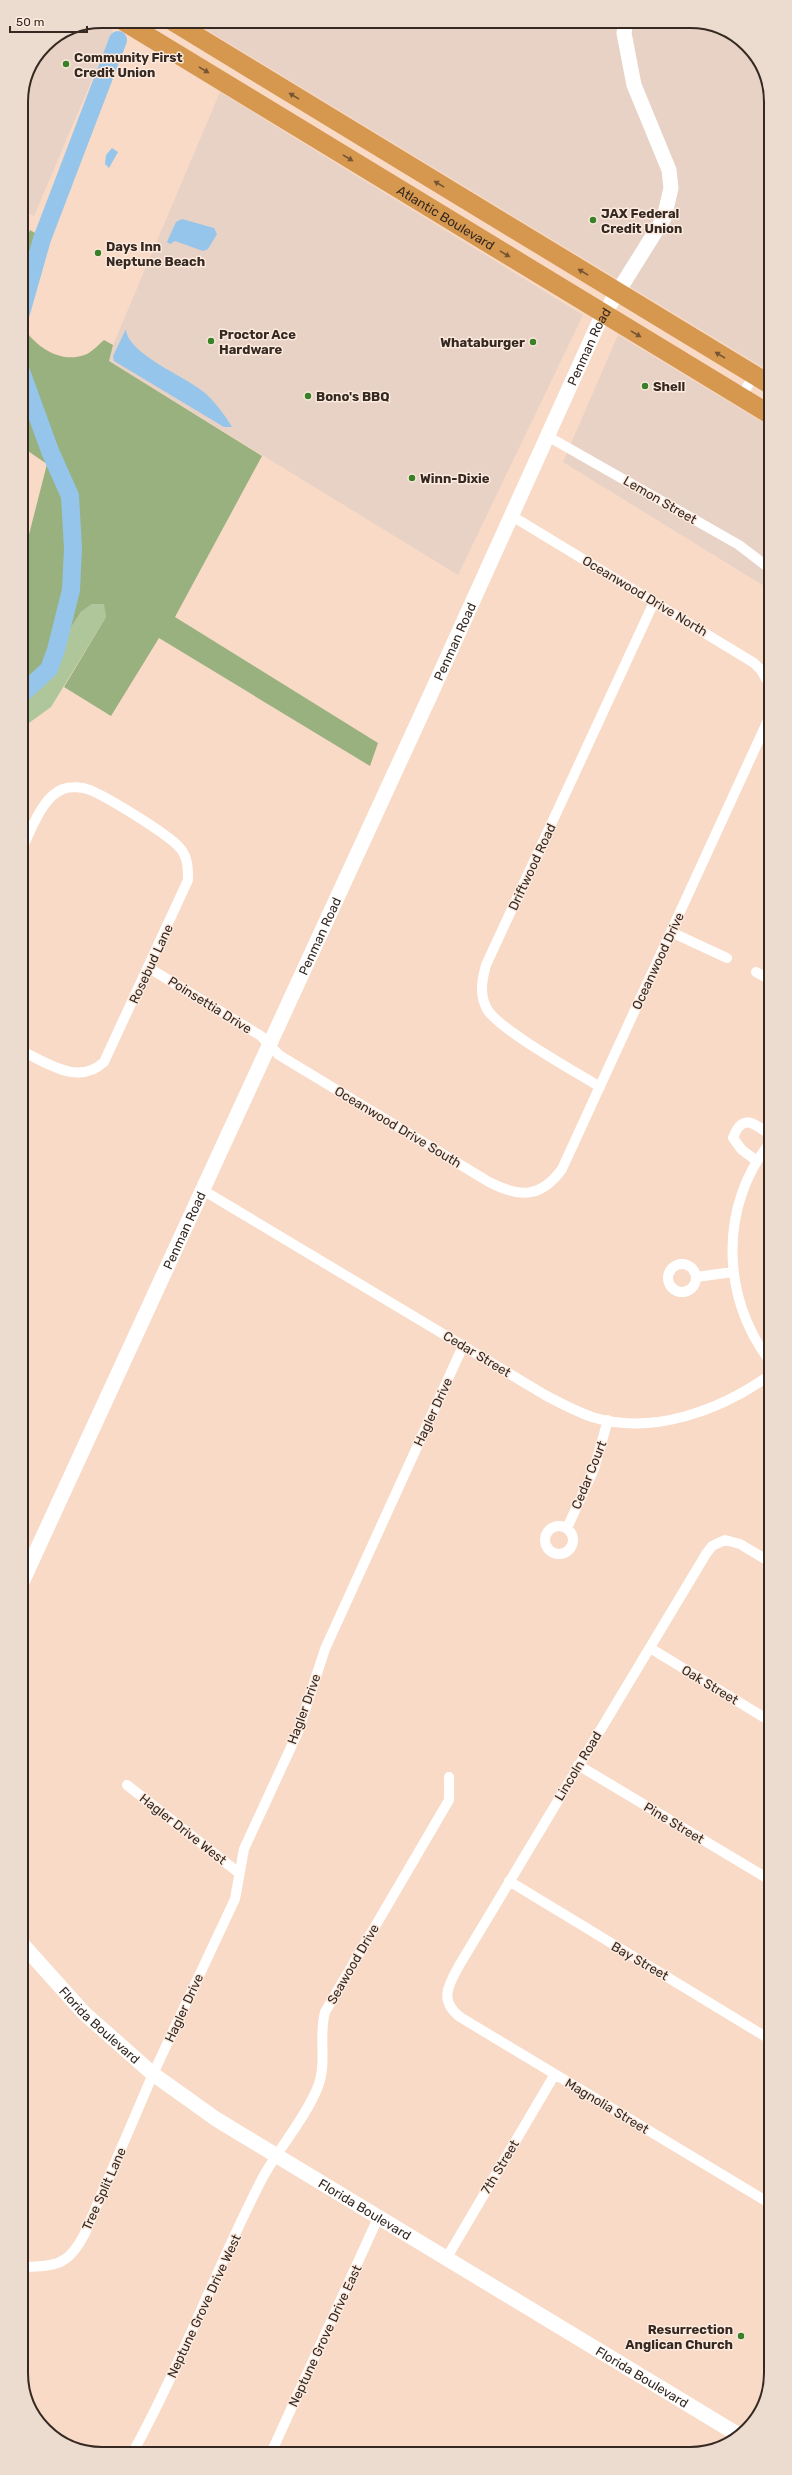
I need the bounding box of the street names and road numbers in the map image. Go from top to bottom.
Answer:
street label: Atlantic Boulevard [395,182,497,253]
street label: Penman Road [564,305,614,388]
street label: Lemon Street [621,473,699,527]
street label: Oceanwood Drive North [580,553,710,639]
street label: Penman Road [430,600,479,683]
street label: Driftwood Road [505,821,559,913]
street label: Penman Road [295,895,344,977]
street label: Oceanwood Drive [629,910,687,1012]
street label: Rosebud Lane [126,922,176,1006]
street label: Poinsettia Drive [165,973,255,1037]
street label: Oceanwood Drive South [332,1083,464,1171]
street label: Penman Road [160,1189,208,1272]
street label: Cedar Street [440,1328,514,1380]
street label: Hagler Drive [411,1375,456,1449]
street label: Cedar Court [568,1439,610,1511]
street label: Oak Street [679,1662,741,1708]
street label: Hagler Drive [284,1672,325,1747]
street label: Lincoln Road [551,1729,605,1803]
street label: Hagler Drive West [136,1790,229,1868]
street label: Pine Street [641,1799,707,1847]
street label: Seawood Drive [324,1921,382,2007]
street label: Bay Street [609,1939,671,1983]
street label: Hagler Drive [162,1971,207,2045]
street label: Florida Boulevard [56,1983,143,2067]
street label: Magnolia Street [562,2075,652,2138]
street label: 7th Street [478,2137,522,2197]
street label: Tree Split Lane [79,2145,129,2233]
street label: Florida Boulevard [316,2175,414,2243]
street label: Neptune Grove Drive West [164,2232,244,2380]
street label: Neptune Grove Drive East [285,2263,365,2409]
street label: Florida Boulevard [593,2343,691,2410]

